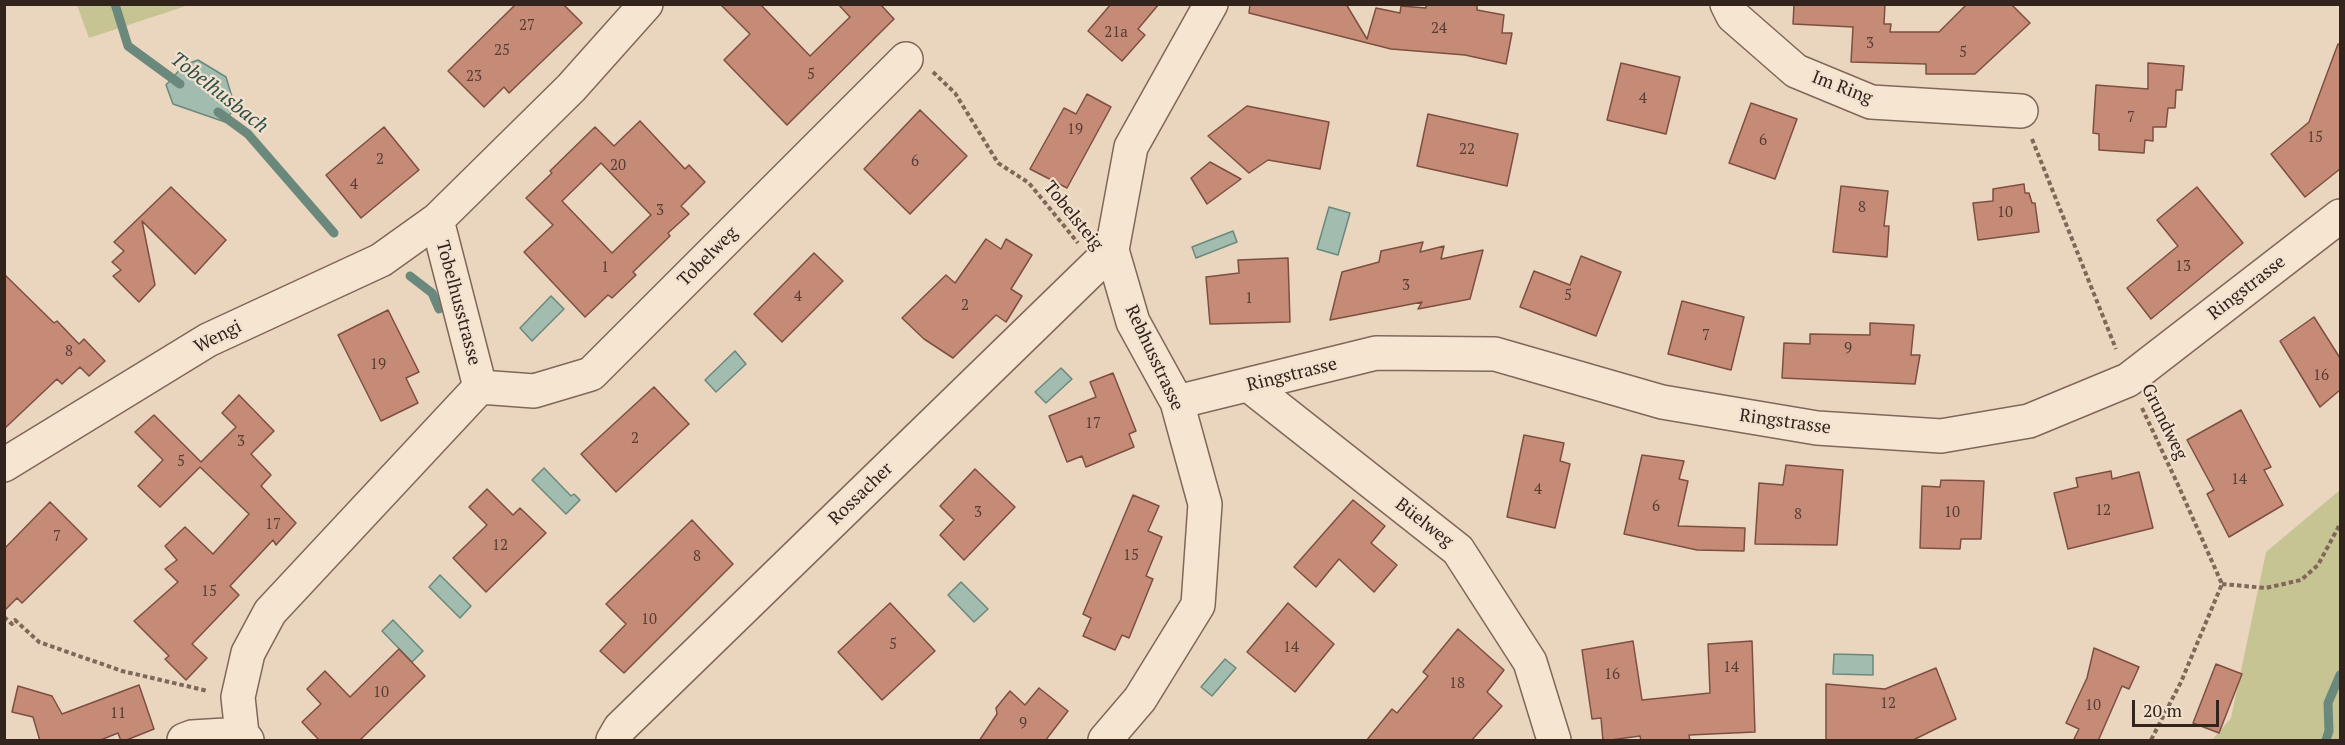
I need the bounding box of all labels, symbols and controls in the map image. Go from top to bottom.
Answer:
house number: 27 [519,17,535,35]
house number: 24 [1431,20,1447,38]
house number: 21a [1104,24,1128,42]
house number: 3 [1866,35,1874,53]
house number: 25 [494,42,510,60]
house number: 5 [1959,44,1967,62]
water label: Tobelhusbach [165,47,273,139]
house number: 5 [807,66,815,84]
street label: Im Ring [1809,67,1875,109]
house number: 23 [466,68,482,86]
house number: 4 [1639,90,1647,108]
house number: 7 [2127,109,2135,127]
house number: 19 [1067,121,1083,139]
house number: 15 [2307,129,2323,147]
house number: 6 [1759,132,1767,150]
house number: 22 [1459,141,1475,159]
house number: 2 [376,151,384,169]
house number: 6 [911,153,919,171]
house number: 20 [610,157,626,175]
house number: 4 [350,176,358,194]
street label: Tobelsteig [1039,177,1107,255]
house number: 8 [1858,199,1866,217]
house number: 3 [656,202,664,220]
house number: 10 [1997,204,2013,222]
street label: Tobelweg [674,223,742,291]
street label: Tobelhusstrasse [431,238,485,368]
street label: Ringstrasse [2204,251,2290,325]
house number: 13 [2175,258,2191,276]
house number: 1 [601,259,609,277]
house number: 3 [1402,277,1410,295]
house number: 5 [1564,287,1572,305]
house number: 4 [794,288,802,306]
house number: 1 [1245,290,1253,308]
house number: 2 [961,297,969,315]
street label: Rebhusstrasse [1120,302,1188,414]
street label: Wengi [191,316,245,358]
house number: 7 [1702,327,1710,345]
house number: 9 [1844,340,1852,358]
house number: 8 [65,343,73,361]
street label: Ringstrasse [1245,353,1339,397]
house number: 19 [370,356,386,374]
house number: 16 [2313,367,2329,385]
street label: Grundweg [2136,381,2192,463]
street label: Ringstrasse [1738,405,1832,439]
house number: 17 [1085,415,1101,433]
house number: 2 [631,430,639,448]
house number: 3 [237,433,245,451]
house number: 5 [177,453,185,471]
street label: Rossacher [824,458,898,530]
house number: 14 [2231,471,2247,489]
house number: 4 [1534,481,1542,499]
street label: Büelweg [1391,494,1457,552]
house number: 6 [1652,498,1660,516]
house number: 12 [2095,502,2111,520]
house number: 3 [974,504,982,522]
house number: 10 [1944,504,1960,522]
house number: 8 [1794,506,1802,524]
house number: 17 [265,516,281,534]
house number: 7 [53,528,61,546]
house number: 12 [492,537,508,555]
house number: 15 [1123,547,1139,565]
house number: 8 [693,548,701,566]
house number: 15 [201,583,217,601]
house number: 10 [641,611,657,629]
house number: 5 [889,636,897,654]
house number: 14 [1283,639,1299,657]
house number: 14 [1723,659,1739,677]
house number: 16 [1604,666,1620,684]
house number: 18 [1449,675,1465,693]
house number: 10 [373,684,389,702]
scale bar [2135,688,2222,726]
house number: 12 [1880,695,1896,713]
house number: 10 [2085,697,2101,715]
text: 20 m [2143,698,2182,722]
house number: 11 [110,705,126,723]
house number: 9 [1019,715,1027,733]

